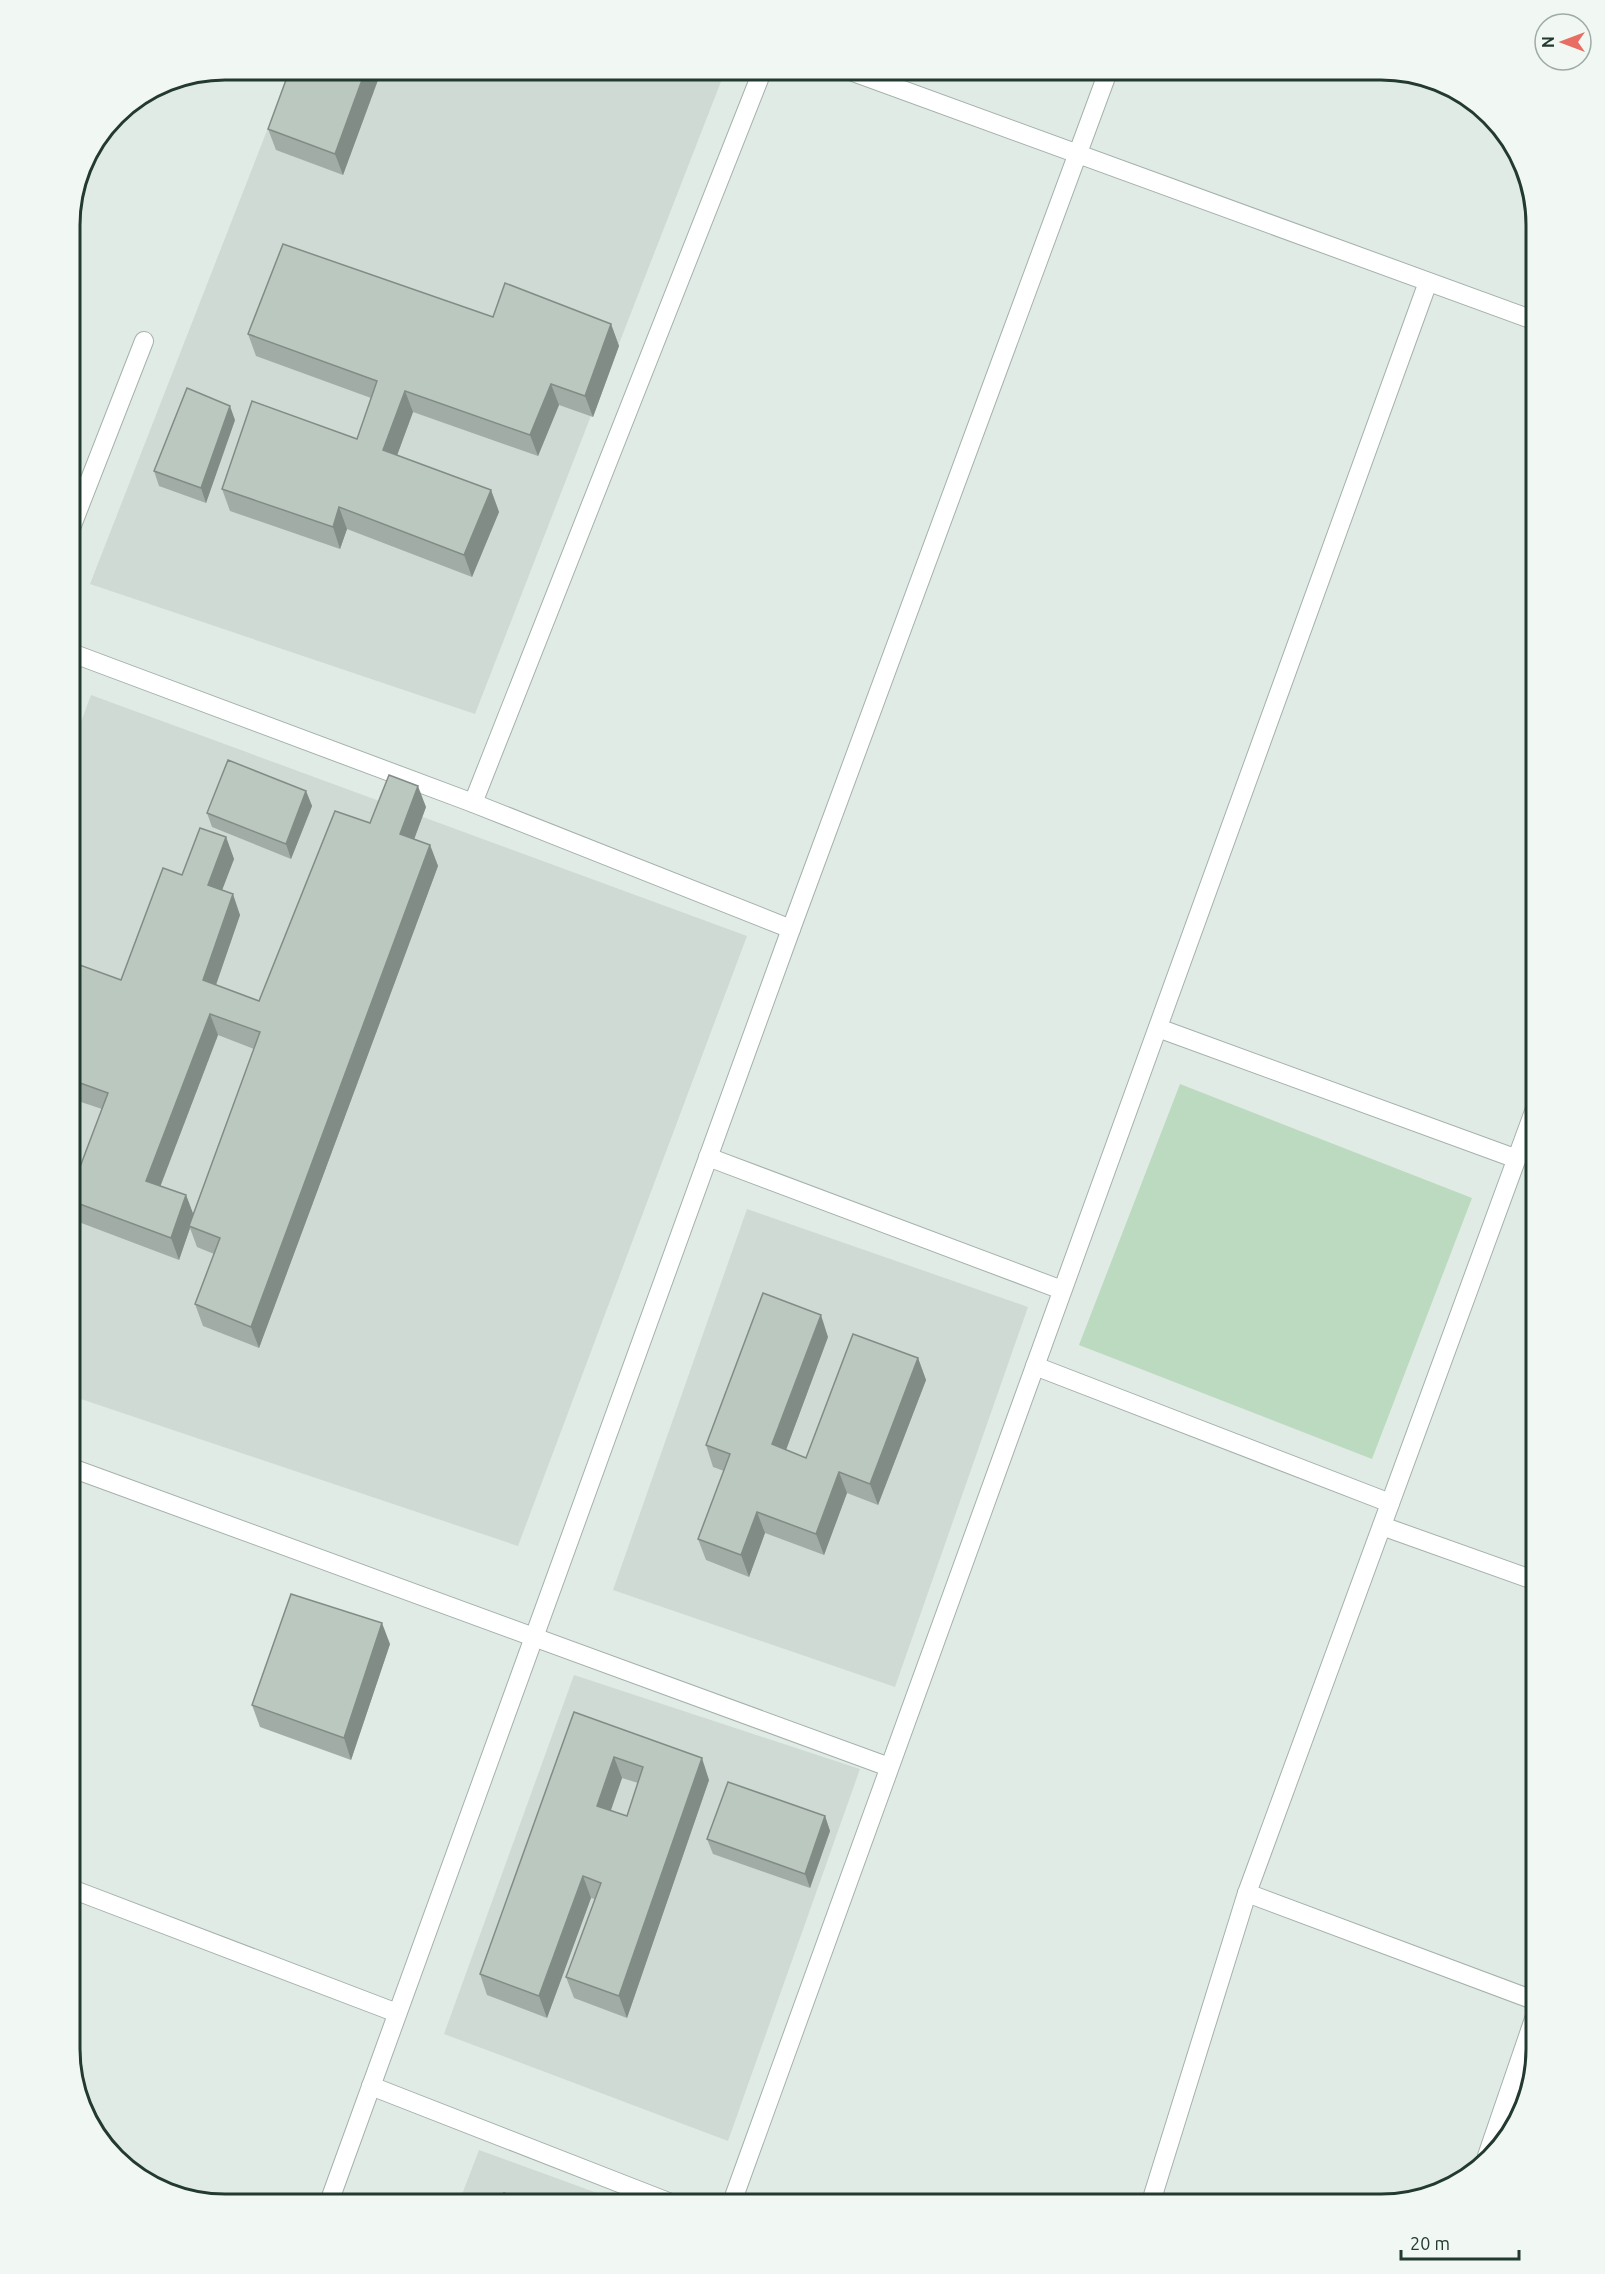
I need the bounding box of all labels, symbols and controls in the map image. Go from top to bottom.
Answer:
north arrow [1533,12,1593,72]
text: N [1539,36,1557,48]
scale bar [1401,2223,1520,2261]
text: 20 m [1410,2233,1450,2253]

